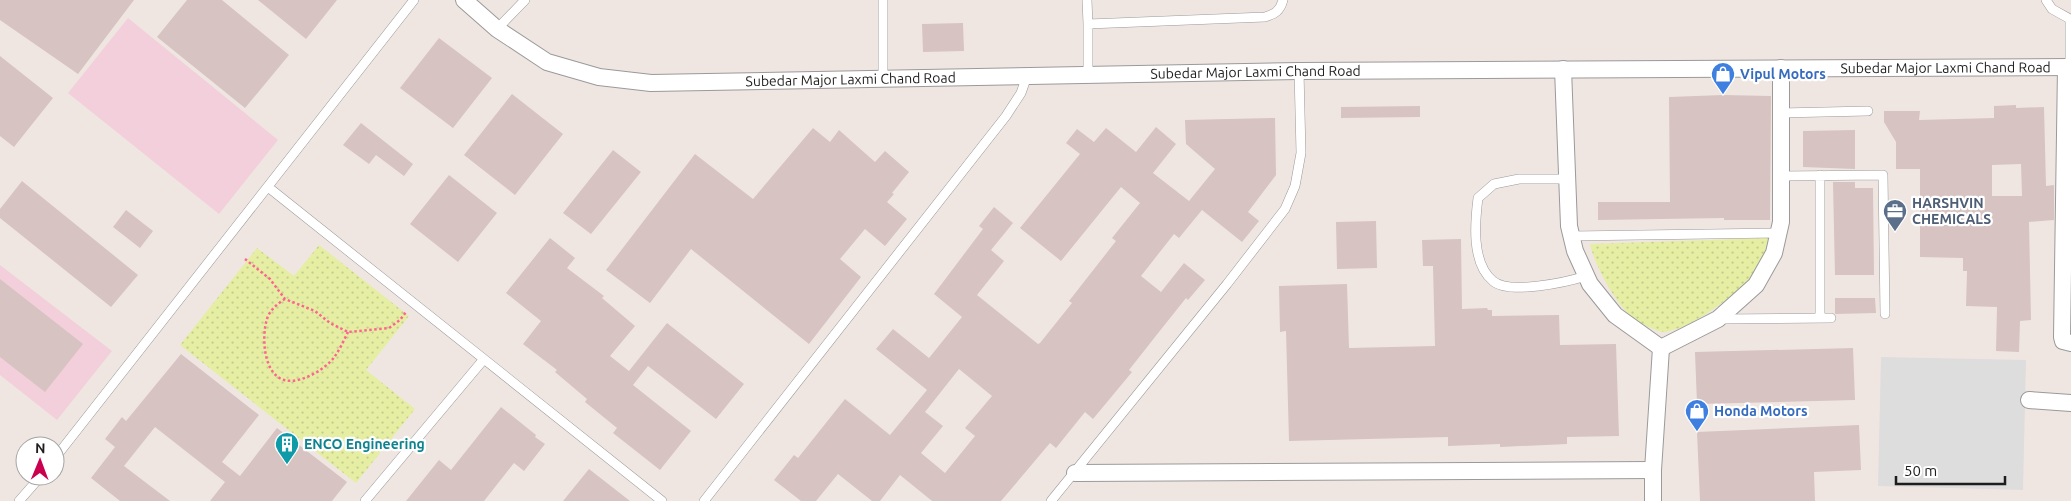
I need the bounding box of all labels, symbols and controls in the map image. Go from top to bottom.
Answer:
street label: Subedar Major Laxmi Chand Road [1840,59,2051,76]
shop icon: Vipul Motors [1710,61,1736,95]
street label: Subedar Major Laxmi Chand Road [1150,63,1361,82]
place label: Vipul Motors [1740,66,1826,82]
street label: Subedar Major Laxmi Chand Road [745,69,956,89]
place label: HARSHVIN CHEMICALS [1912,195,1991,227]
office icon: HARSHVIN CHEMICALS [1882,198,1908,232]
shop icon: Honda Motors [1684,398,1710,432]
place label: Honda Motors [1714,403,1808,419]
building icon: ENCO Engineering [274,431,300,465]
north arrow [15,436,65,486]
place label: ENCO Engineering [304,436,425,452]
text: N [35,440,46,456]
scale bar [1896,454,2005,486]
text: 50 m [1904,462,1937,479]

